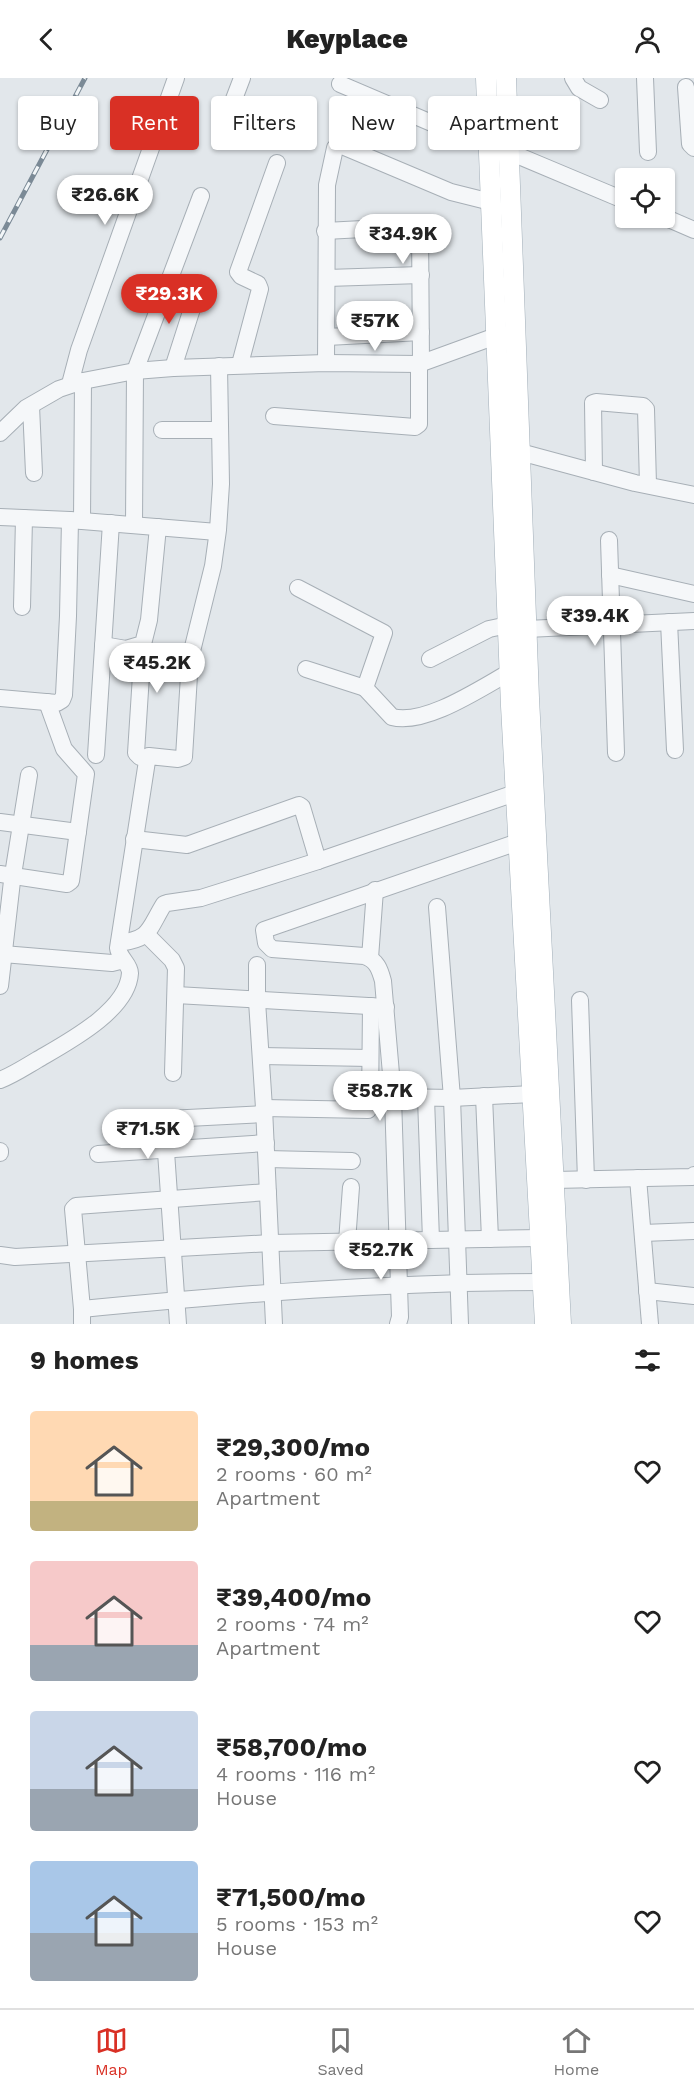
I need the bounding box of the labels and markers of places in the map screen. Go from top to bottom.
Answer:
pin: ₹26.6K [56,175,154,226]
pin: ₹34.9K [354,214,452,265]
pin: ₹29.3K [120,274,218,325]
pin: ₹57K [339,301,411,352]
pin: ₹39.4K [546,596,644,647]
pin: ₹45.2K [108,643,206,694]
pin: ₹58.7K [331,1071,429,1122]
pin: ₹71.5K [99,1109,197,1160]
pin: ₹52.7K [332,1230,430,1281]

